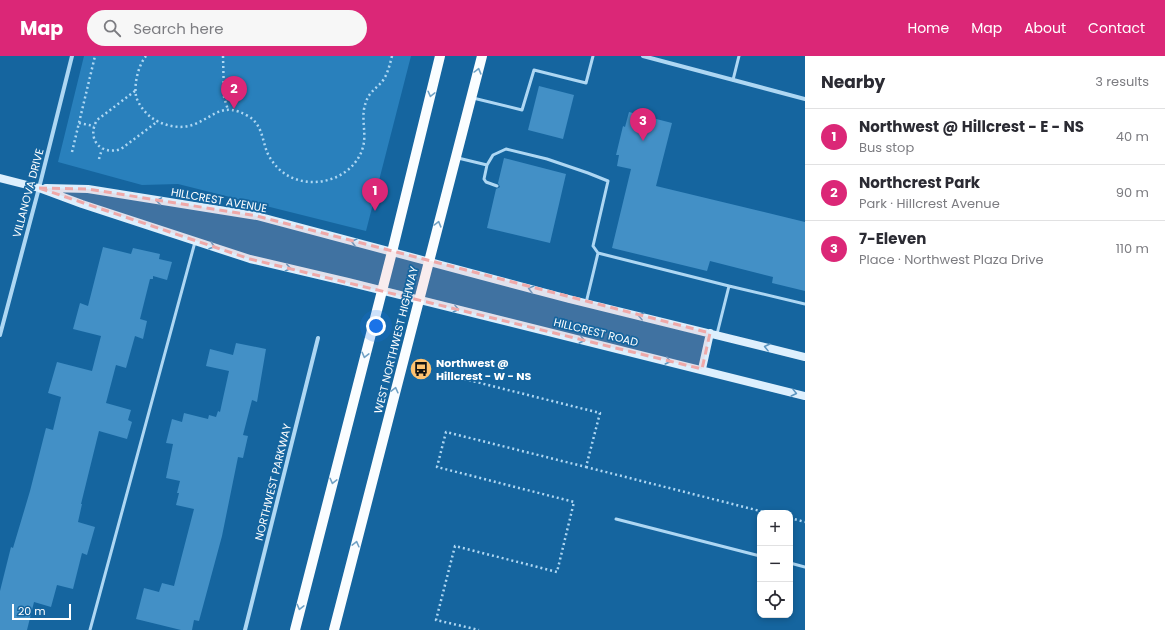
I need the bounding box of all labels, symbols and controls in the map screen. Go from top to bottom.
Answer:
search box [87,10,367,46]
text: Map [20,15,63,42]
icon: search [101,17,123,39]
text: Search here [133,18,224,39]
text: Home [907,18,949,38]
text: Map [971,18,1002,38]
text: About [1024,18,1066,38]
text: Contact [1088,18,1145,38]
one-way arrow [473,67,481,74]
text: Nearby [821,70,885,94]
text: 3 results [1095,72,1149,91]
pin: 2 [221,76,247,109]
one-way arrow [427,91,435,97]
pin: 3 [630,108,656,141]
text: Northwest @ Hillcrest - E - NS [859,116,1084,137]
text: 1 [832,127,836,146]
text: 40 m [1116,127,1149,146]
text: Bus stop [859,138,914,157]
street label: VILLANOVA DRIVE [8,147,48,239]
text: Northcrest Park [859,172,980,193]
pin: 1 [362,178,388,211]
text: 2 [830,183,838,202]
text: 90 m [1116,183,1149,202]
street label: HILLCREST AVENUE [170,184,268,216]
text: Park · Hillcrest Avenue [859,194,1000,213]
one-way arrow [156,197,162,205]
one-way arrow [433,220,441,227]
text: 7-Eleven [859,228,926,249]
one-way arrow [351,238,358,247]
text: 3 [830,239,838,258]
text: 110 m [1116,239,1149,258]
one-way arrow [208,242,215,250]
text: Place · Northwest Plaza Drive [859,250,1044,269]
one-way arrow [285,264,291,272]
street label: WEST NORTHWEST HIGHWAY [370,264,422,415]
one-way arrow [528,285,535,294]
one-way arrow [453,304,459,312]
one-way arrow [638,313,644,321]
street label: HILLCREST ROAD [552,314,640,350]
your location [366,316,386,336]
one-way arrow [579,335,586,343]
one-way arrow [764,344,770,352]
one-way arrow [361,352,369,358]
place label: Northwest @ Hillcrest - W - NS [436,355,531,384]
bus stop icon: Northwest @ Hillcrest - W - NS [408,356,434,382]
one-way arrow [664,356,671,364]
one-way arrow [390,387,399,394]
one-way arrow [790,388,797,397]
street label: NORTHWEST PARKWAY [251,421,295,542]
one-way arrow [329,478,337,484]
map controls [757,510,793,618]
button: + [757,510,793,546]
one-way arrow [351,541,360,548]
button: − [757,546,793,582]
button: locate [757,582,793,618]
scale bar [12,602,71,621]
text: 20 m [18,603,46,619]
one-way arrow [297,604,305,610]

